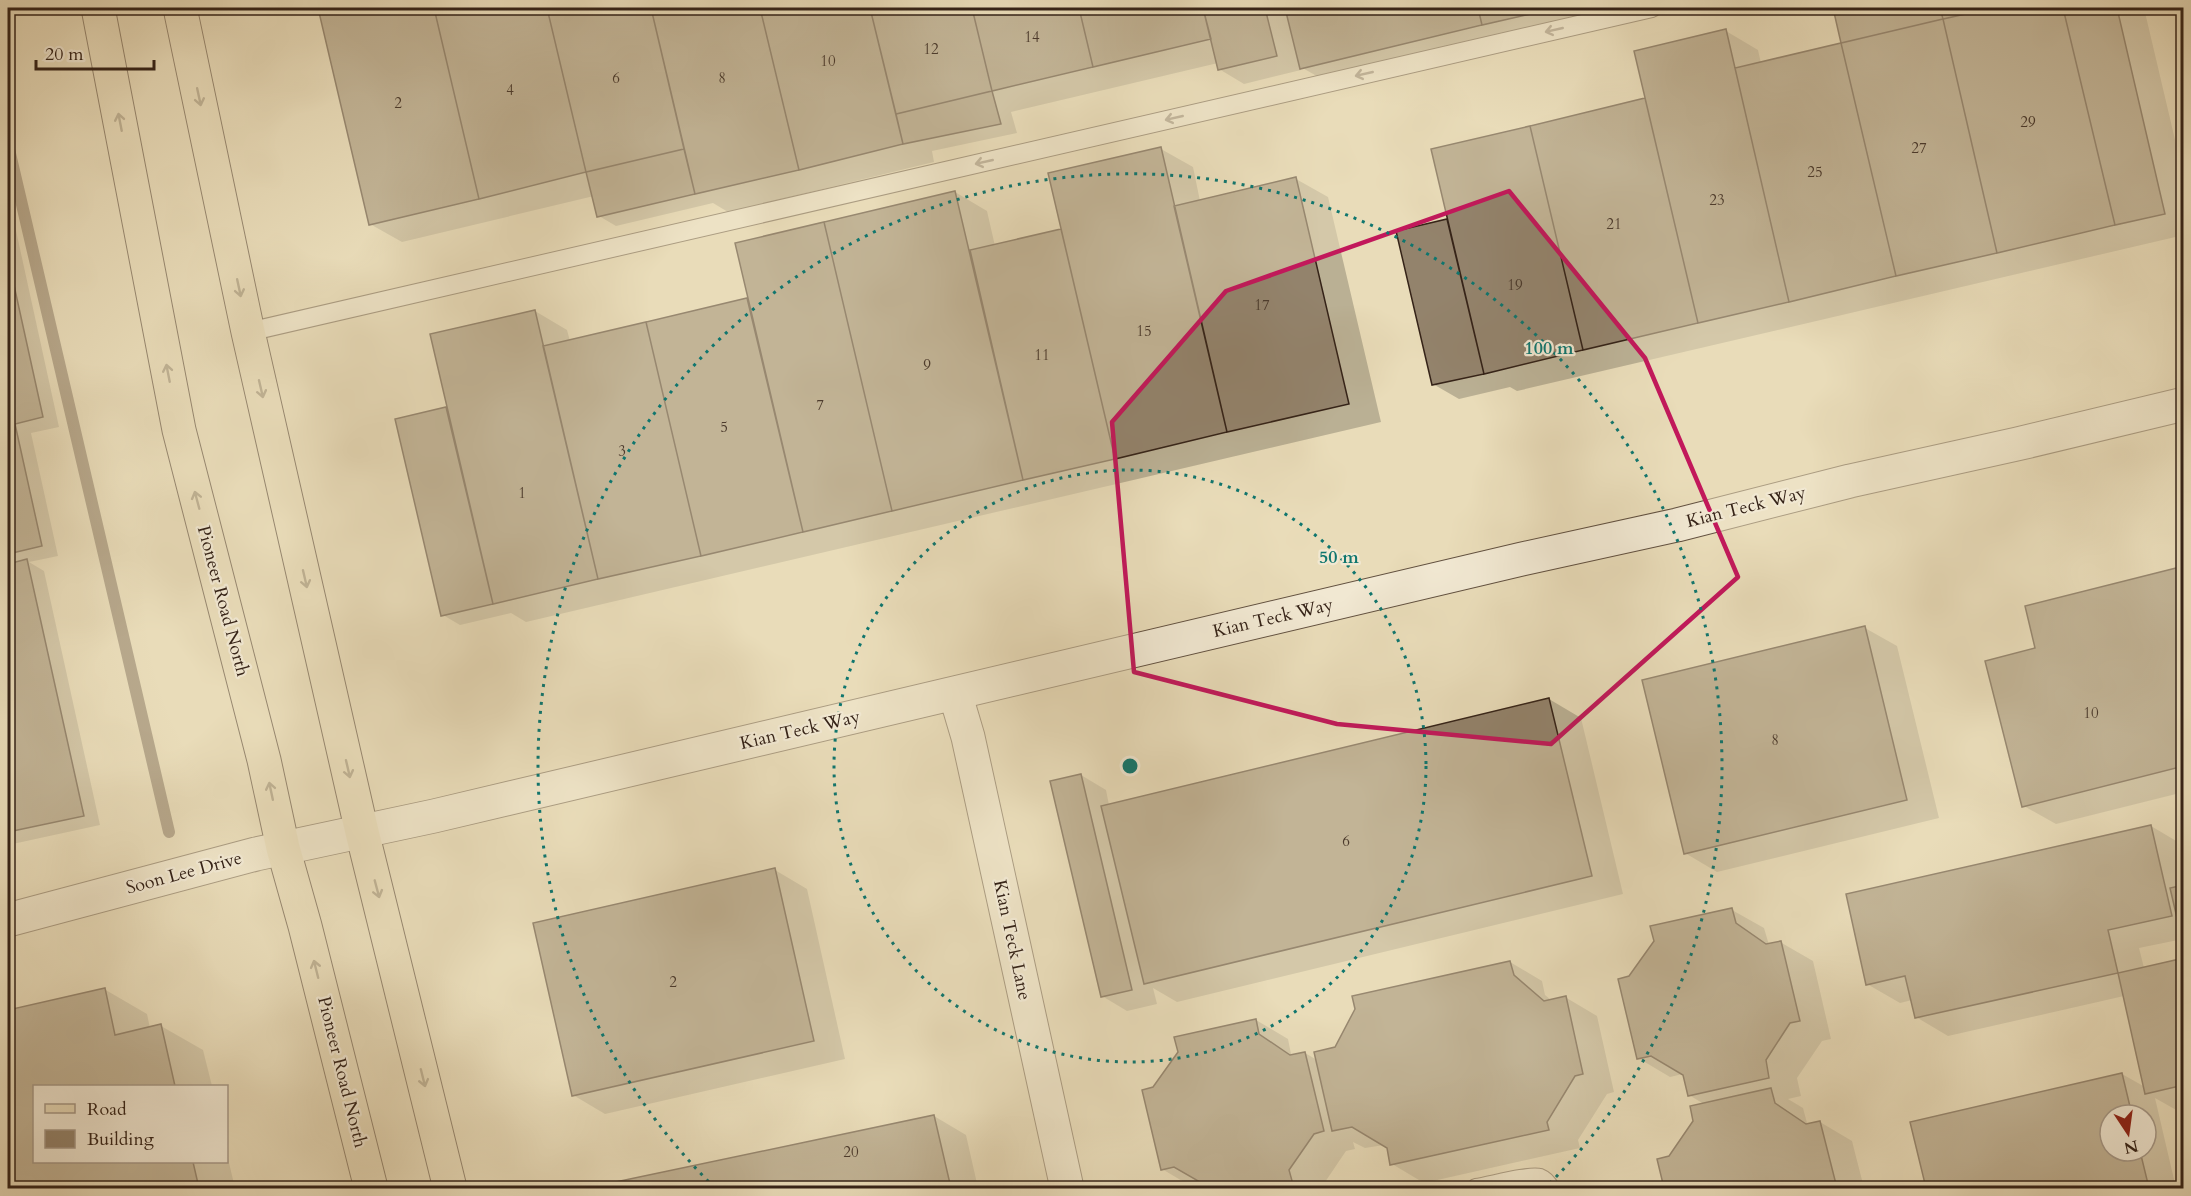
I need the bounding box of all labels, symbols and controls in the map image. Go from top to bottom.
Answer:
one-way arrow [1545,25,1564,36]
house number: 14 [1024,27,1040,47]
scale bar [36,33,154,71]
house number: 12 [923,39,939,59]
text: 20 m [45,42,84,67]
house number: 10 [820,51,836,71]
house number: 6 [612,68,620,88]
house number: 8 [718,68,726,88]
one-way arrow [1355,69,1374,80]
house number: 4 [506,80,514,100]
one-way arrow [194,87,205,107]
house number: 2 [394,93,402,113]
one-way arrow [1165,112,1184,124]
house number: 29 [2020,112,2036,132]
one-way arrow [114,113,125,133]
house number: 27 [1911,138,1927,158]
one-way arrow [975,156,994,168]
house number: 25 [1807,162,1823,182]
house number: 23 [1709,190,1725,210]
house number: 21 [1606,214,1622,234]
house number: 19 [1507,275,1523,295]
one-way arrow [234,278,245,297]
house number: 17 [1254,295,1270,315]
house number: 15 [1136,321,1152,341]
text: 100 m [1524,336,1574,361]
house number: 11 [1034,345,1050,365]
house number: 9 [923,355,931,375]
one-way arrow [162,363,173,383]
one-way arrow [256,378,267,398]
house number: 7 [816,395,824,415]
house number: 5 [720,417,728,437]
house number: 3 [618,441,626,461]
street label: Kian Teck Way [1684,480,1809,534]
house number: 1 [518,483,526,503]
one-way arrow [191,491,202,510]
street label: Pioneer Road North [191,523,255,679]
text: 50 m [1319,545,1359,570]
one-way arrow [299,569,311,588]
street label: Kian Teck Way [1210,592,1336,644]
house number: 10 [2083,703,2099,723]
street label: Kian Teck Way [737,704,863,756]
house number: 8 [1771,730,1779,750]
centre of rings [1120,756,1140,776]
one-way arrow [343,759,354,778]
one-way arrow [265,782,276,801]
house number: 6 [1342,831,1350,851]
street label: Soon Lee Drive [123,846,245,900]
street label: Kian Teck Lane [987,878,1037,1002]
one-way arrow [372,879,383,898]
one-way arrow [310,960,322,979]
house number: 2 [669,972,677,992]
street label: Pioneer Road North [311,994,373,1150]
one-way arrow [418,1068,430,1087]
legend [33,1085,228,1163]
text: Road [87,1097,127,1122]
north arrow [2098,1103,2158,1163]
text: Building [87,1127,155,1152]
text: N [2122,1134,2140,1159]
house number: 20 [843,1142,859,1162]

